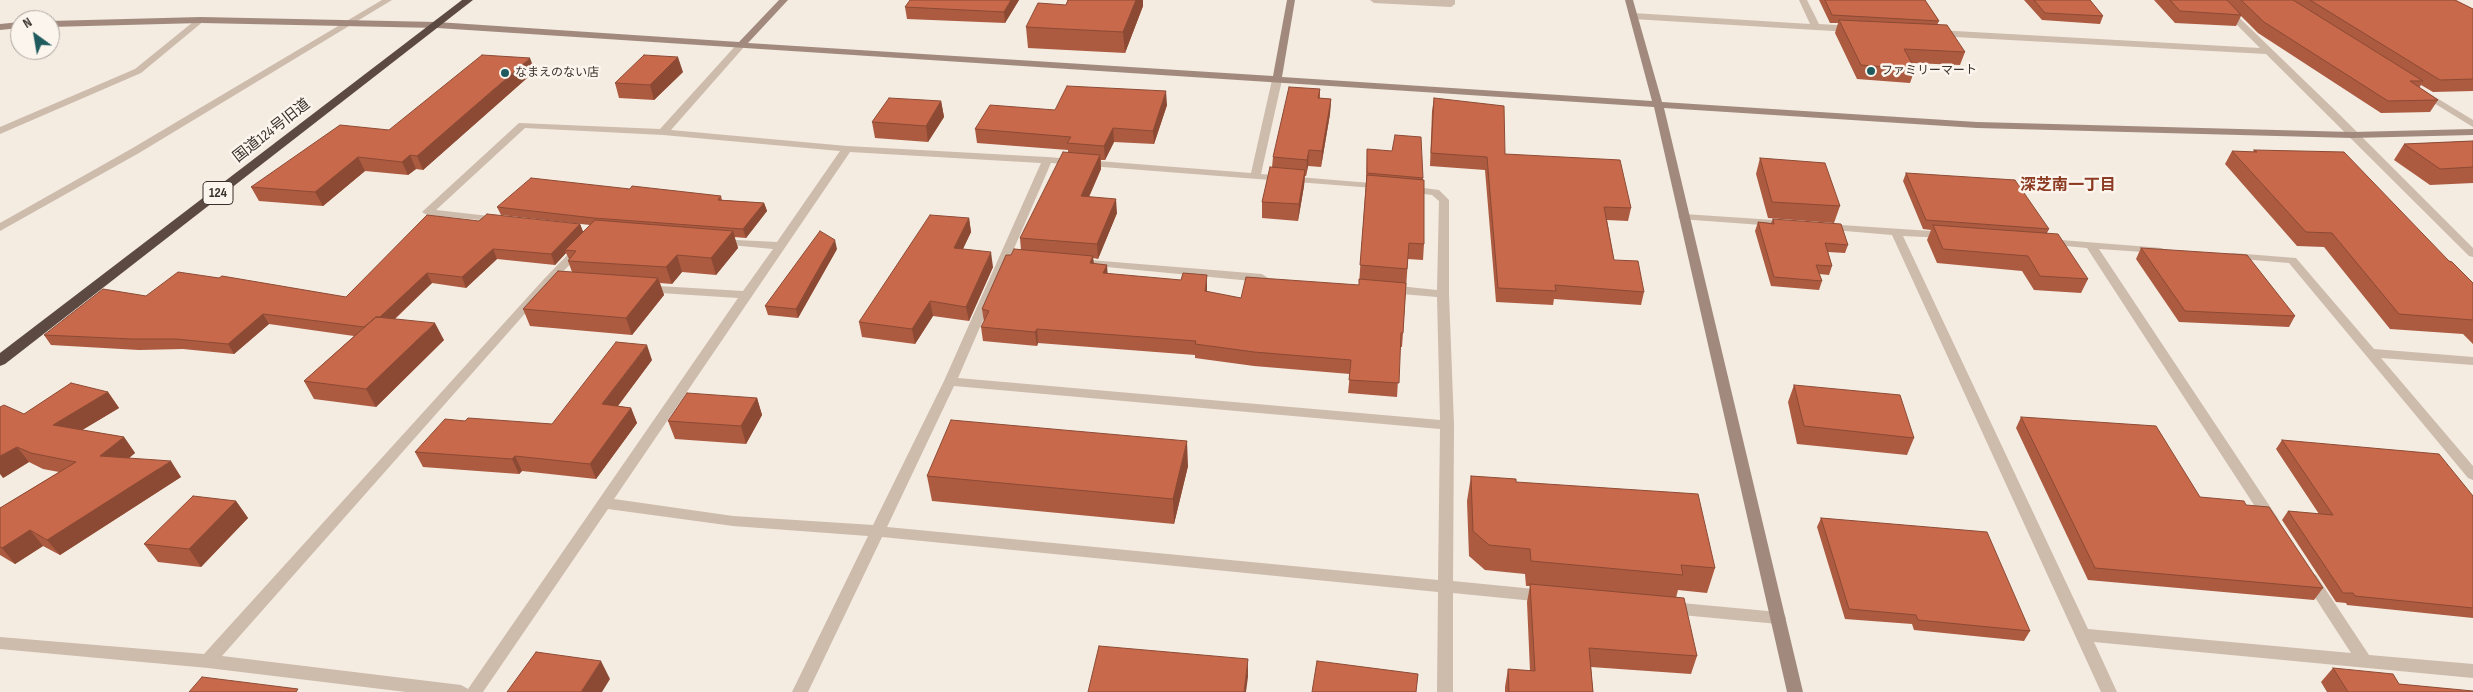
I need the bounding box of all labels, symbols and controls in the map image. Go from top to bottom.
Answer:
north arrow [10,10,60,60]
text: N [20,14,35,32]
place label: ファミリーマート [1881,64,1977,78]
marker: ファミリーマート [1865,65,1877,77]
place label: なまえのない店 [515,66,599,80]
marker: なまえのない店 [499,67,511,79]
street label: 国道124号旧道 [230,95,314,167]
district label: 深芝南一丁目 [2020,176,2116,196]
road number: 124 [203,182,233,204]

